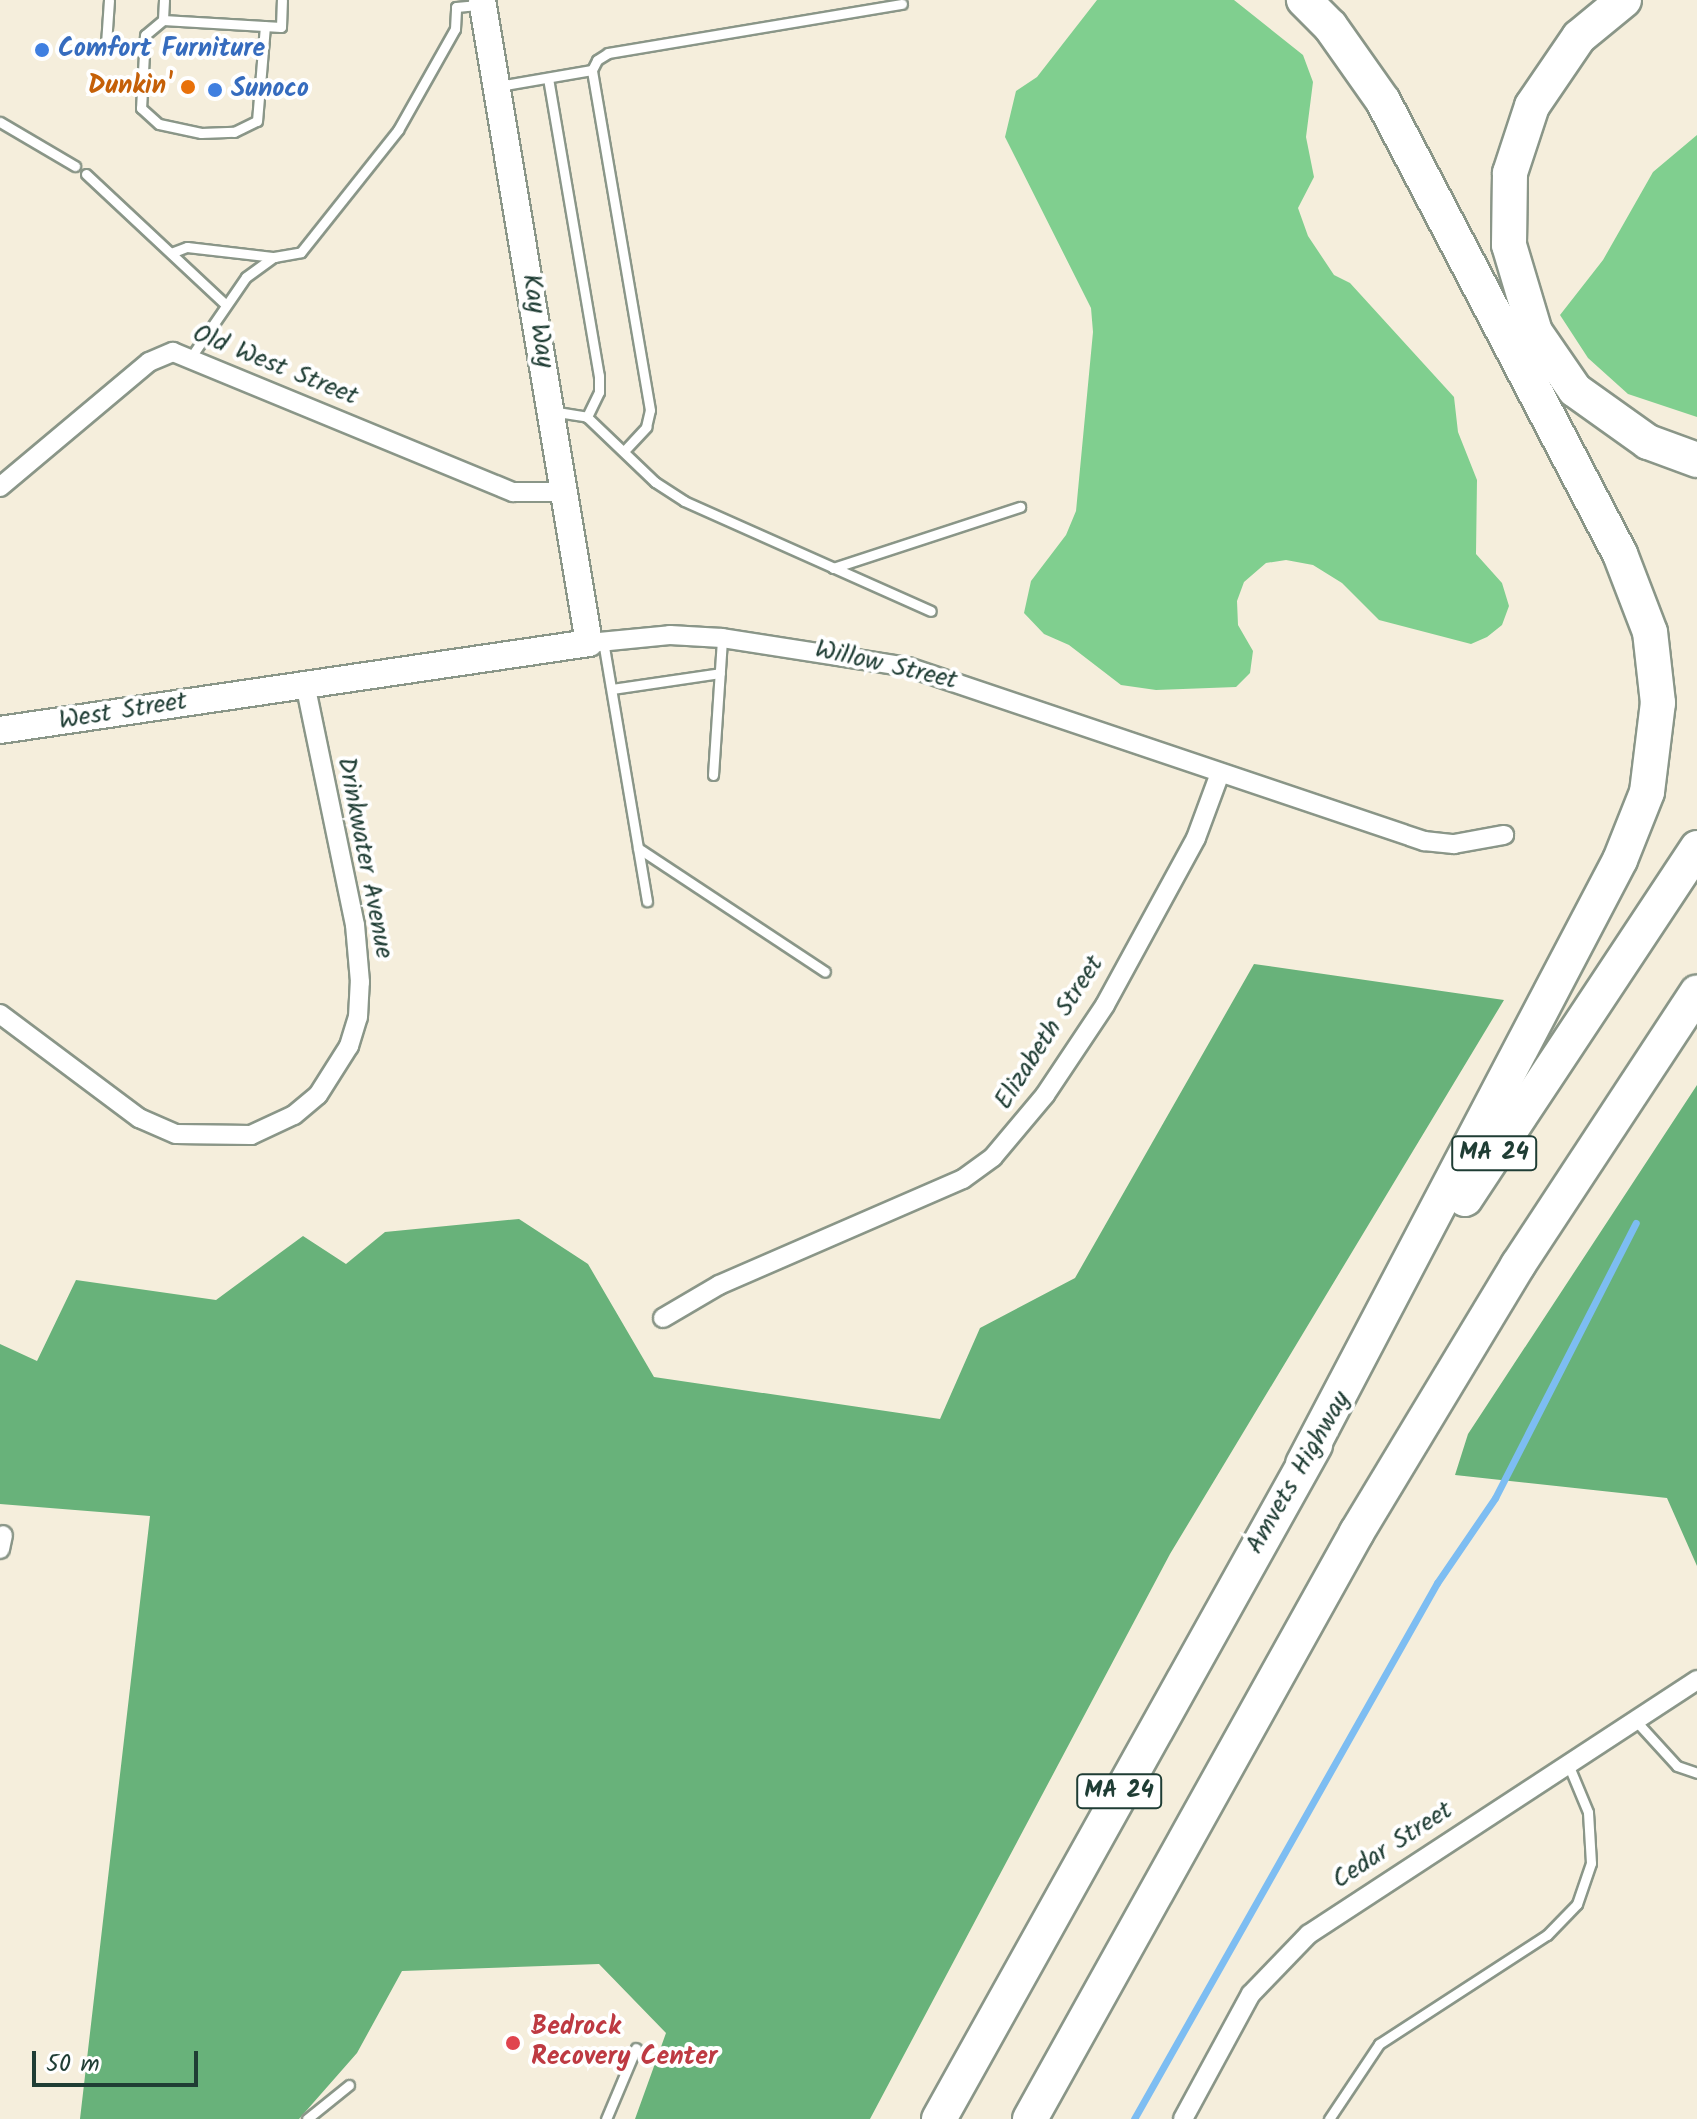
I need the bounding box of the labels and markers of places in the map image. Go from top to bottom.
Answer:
place label: Comfort Furniture [58,34,265,66]
marker: Comfort Furniture [33,41,51,59]
place label: Dunkin' [88,71,172,103]
place label: Sunoco [231,74,309,106]
marker: Dunkin' [179,78,197,96]
marker: Sunoco [206,81,224,99]
place label: Bedrock Recovery Center [531,2012,717,2074]
marker: Bedrock Recovery Center [502,2032,524,2054]

